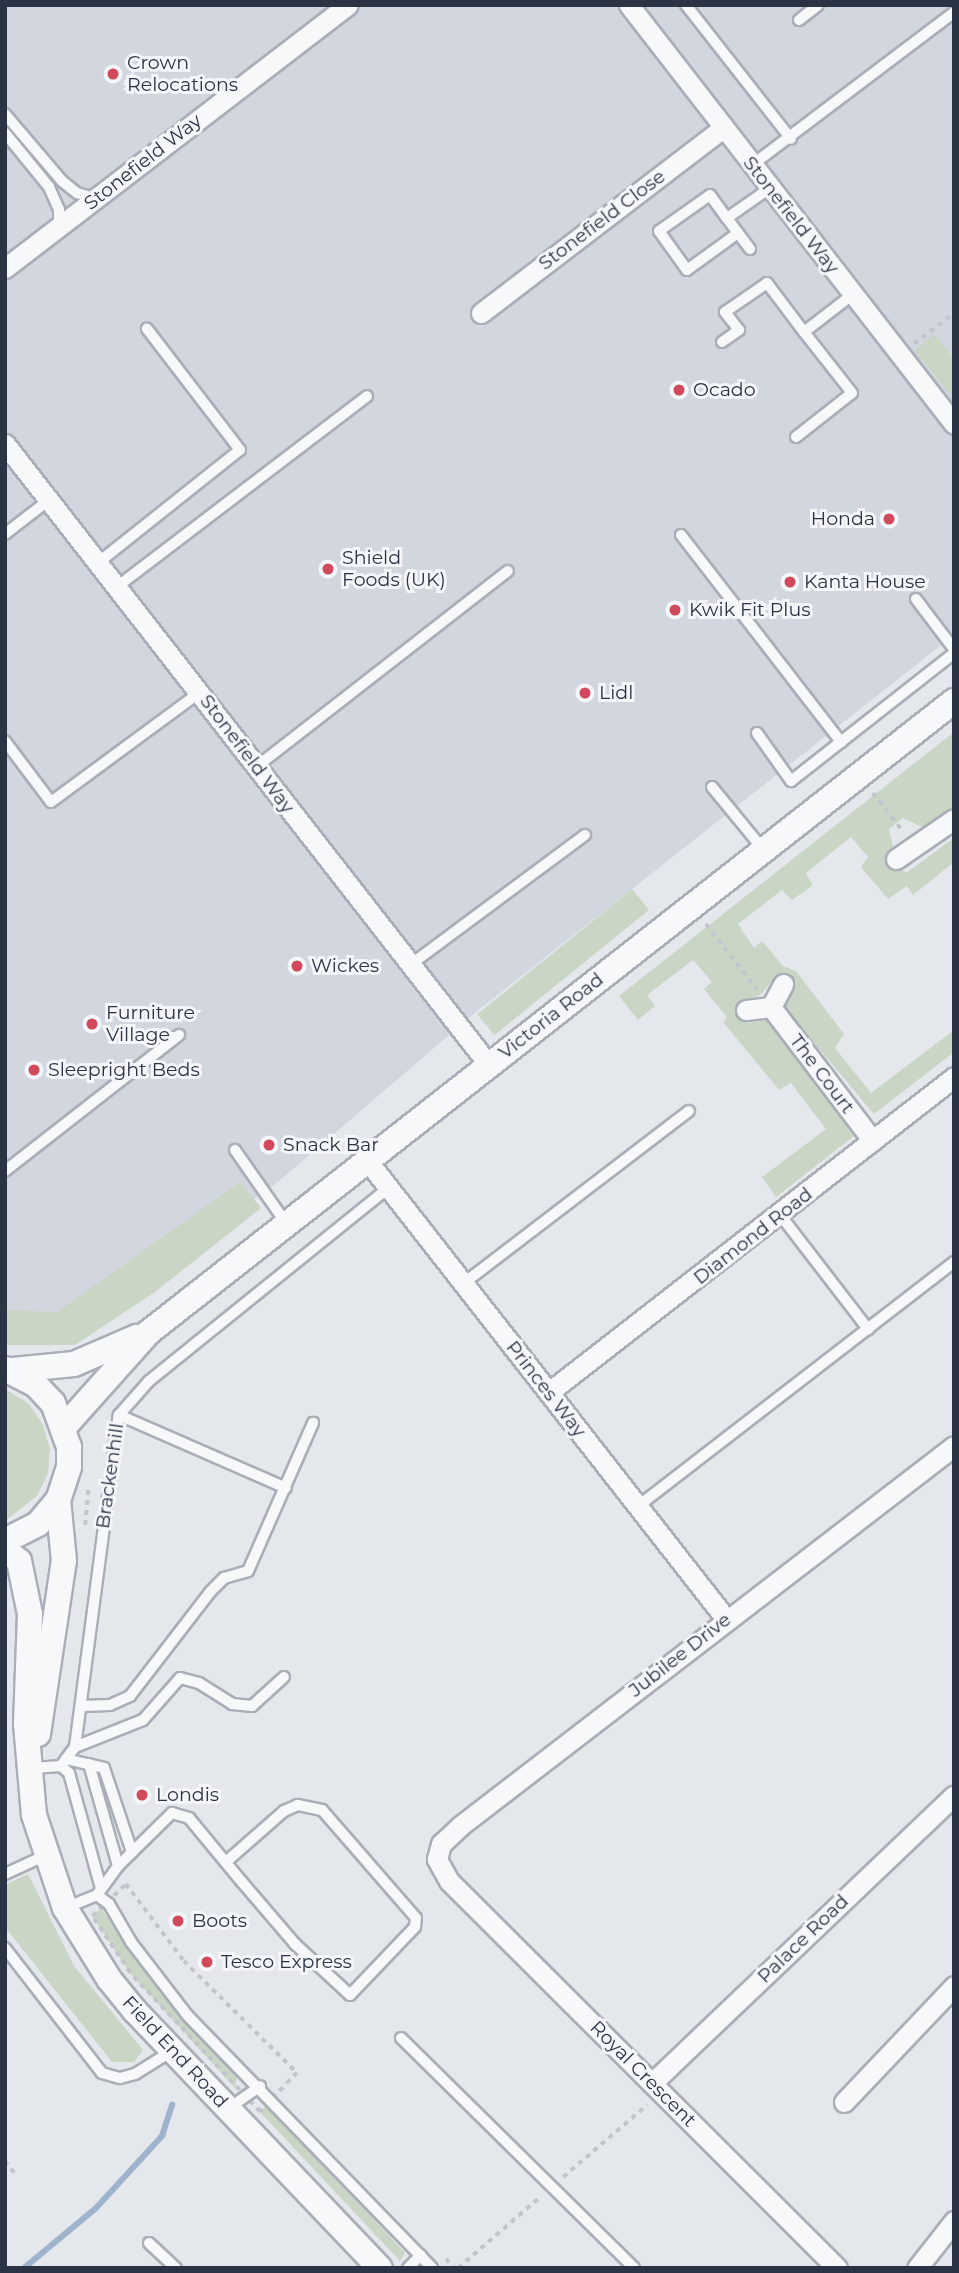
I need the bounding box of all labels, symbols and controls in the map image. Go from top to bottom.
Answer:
place label: Crown Relocations [127,52,238,96]
marker: Crown Relocations [105,66,121,82]
street label: Stonefield Way [80,109,206,215]
street label: Stonefield Way [738,152,844,278]
street label: Stonefield Close [534,165,670,275]
place label: Ocado [693,379,756,401]
marker: Ocado [671,382,687,398]
place label: Honda [811,508,875,530]
marker: Honda [881,511,897,527]
place label: Shield Foods (UK) [342,547,446,591]
marker: Shield Foods (UK) [320,561,336,577]
place label: Kanta House [804,571,926,593]
marker: Kanta House [782,574,798,590]
place label: Kwik Fit Plus [689,599,810,621]
marker: Kwik Fit Plus [667,602,683,618]
place label: Lidl [599,682,633,704]
marker: Lidl [577,685,593,701]
street label: Stonefield Way [195,690,299,818]
place label: Wickes [311,955,379,977]
marker: Wickes [289,958,305,974]
street label: Victoria Road [494,968,608,1064]
place label: Furniture Village [106,1002,195,1046]
marker: Furniture Village [84,1016,100,1032]
street label: The Court [785,1030,859,1118]
place label: Sleepright Beds [48,1059,200,1081]
marker: Sleepright Beds [26,1062,42,1078]
place label: Snack Bar [283,1134,379,1156]
marker: Snack Bar [261,1137,277,1153]
street label: Diamond Road [689,1183,817,1289]
street label: Princes Way [501,1336,591,1442]
street label: Brackenhill [91,1422,129,1530]
street label: Jubilee Drive [624,1608,736,1702]
place label: Londis [156,1784,219,1806]
marker: Londis [134,1787,150,1803]
street label: Palace Road [753,1890,853,1988]
place label: Boots [192,1910,247,1932]
marker: Boots [170,1913,186,1929]
place label: Tesco Express [221,1951,352,1973]
marker: Tesco Express [199,1954,215,1970]
street label: Field End Road [117,1991,233,2113]
street label: Royal Crescent [585,2016,701,2132]

